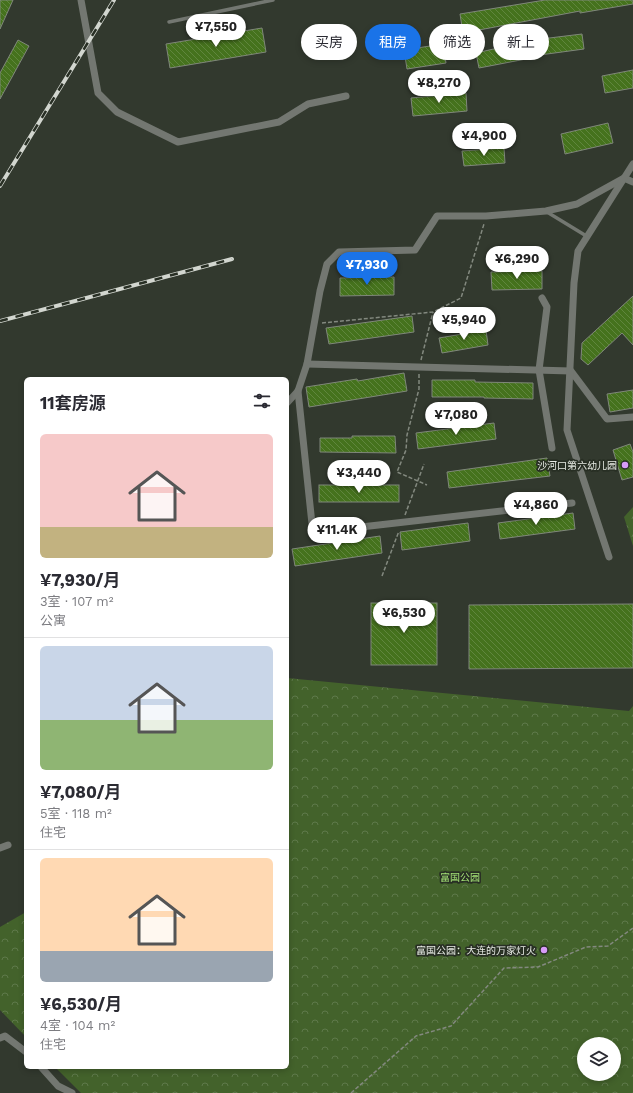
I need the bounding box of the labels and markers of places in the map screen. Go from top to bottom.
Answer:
pin: ¥7,550 [183,14,249,48]
pin: ¥8,270 [406,70,472,104]
pin: ¥4,900 [451,123,517,157]
pin: ¥6,290 [484,246,550,280]
pin: ¥7,930 [334,252,400,286]
pin: ¥5,940 [431,307,497,341]
pin: ¥7,080 [423,402,489,436]
pin: ¥3,440 [326,460,392,494]
place label: 沙河口第六幼儿园 [537,460,617,471]
marker: 沙河口第六幼儿园 [620,460,630,470]
pin: ¥4,860 [503,492,569,526]
pin: ¥11.4K [304,517,370,551]
pin: ¥6,530 [371,600,437,634]
place label: 富国公园：大连的万家灯火 [416,945,536,956]
marker: 富国公园：大连的万家灯火 [539,945,549,955]

